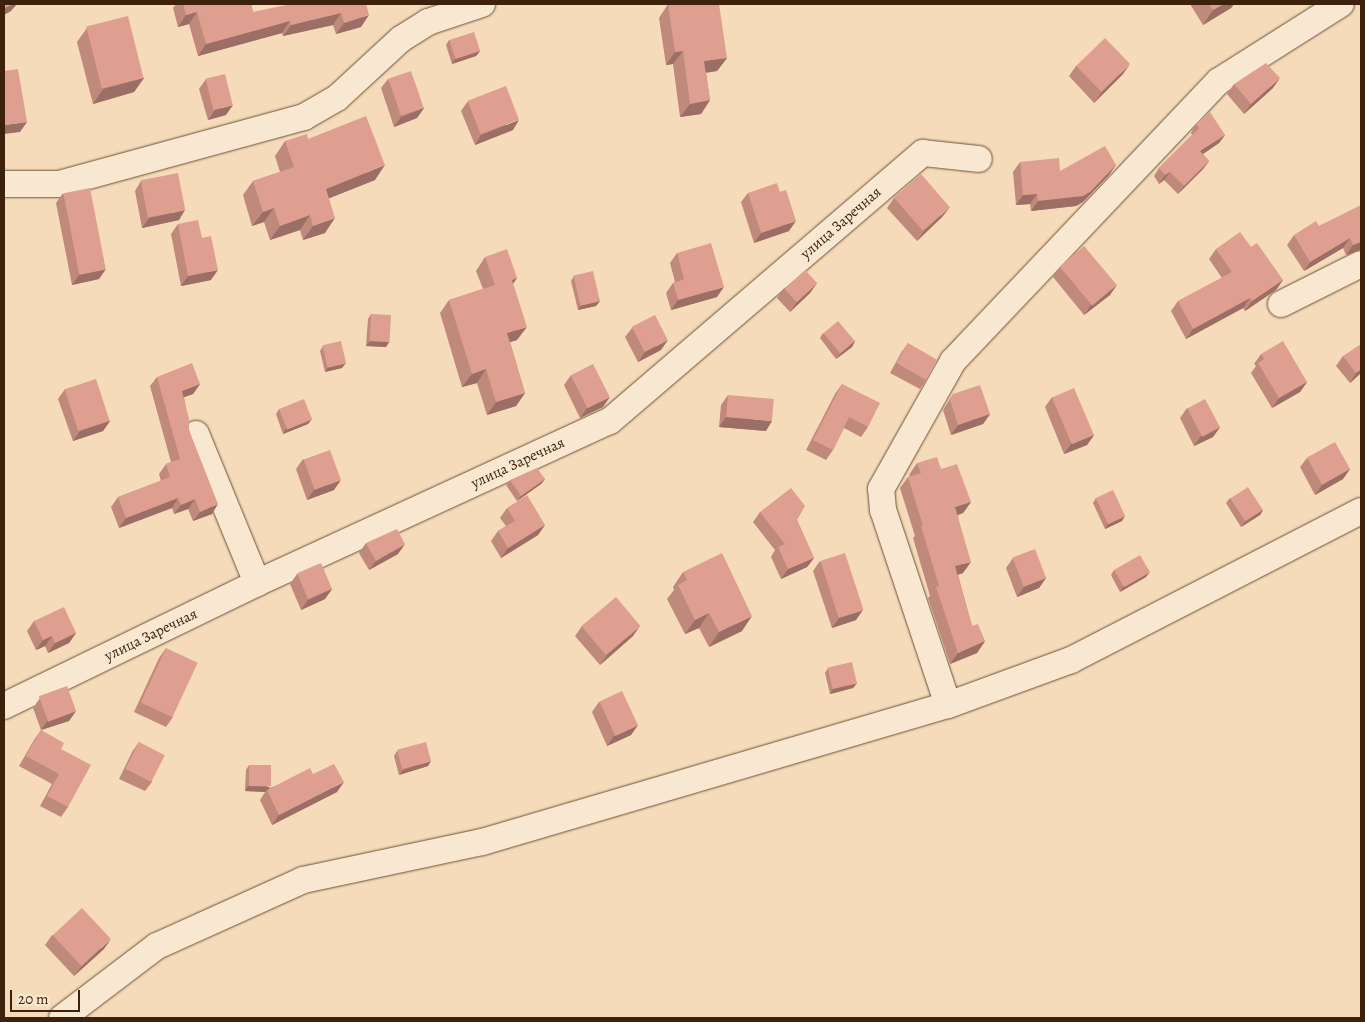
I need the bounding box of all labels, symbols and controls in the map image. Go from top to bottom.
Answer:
street label: улица Заречная [797,183,885,263]
street label: улица Заречная [468,434,568,492]
street label: улица Заречная [102,605,200,665]
scale bar [12,980,82,1012]
text: 20 m [18,989,49,1009]

